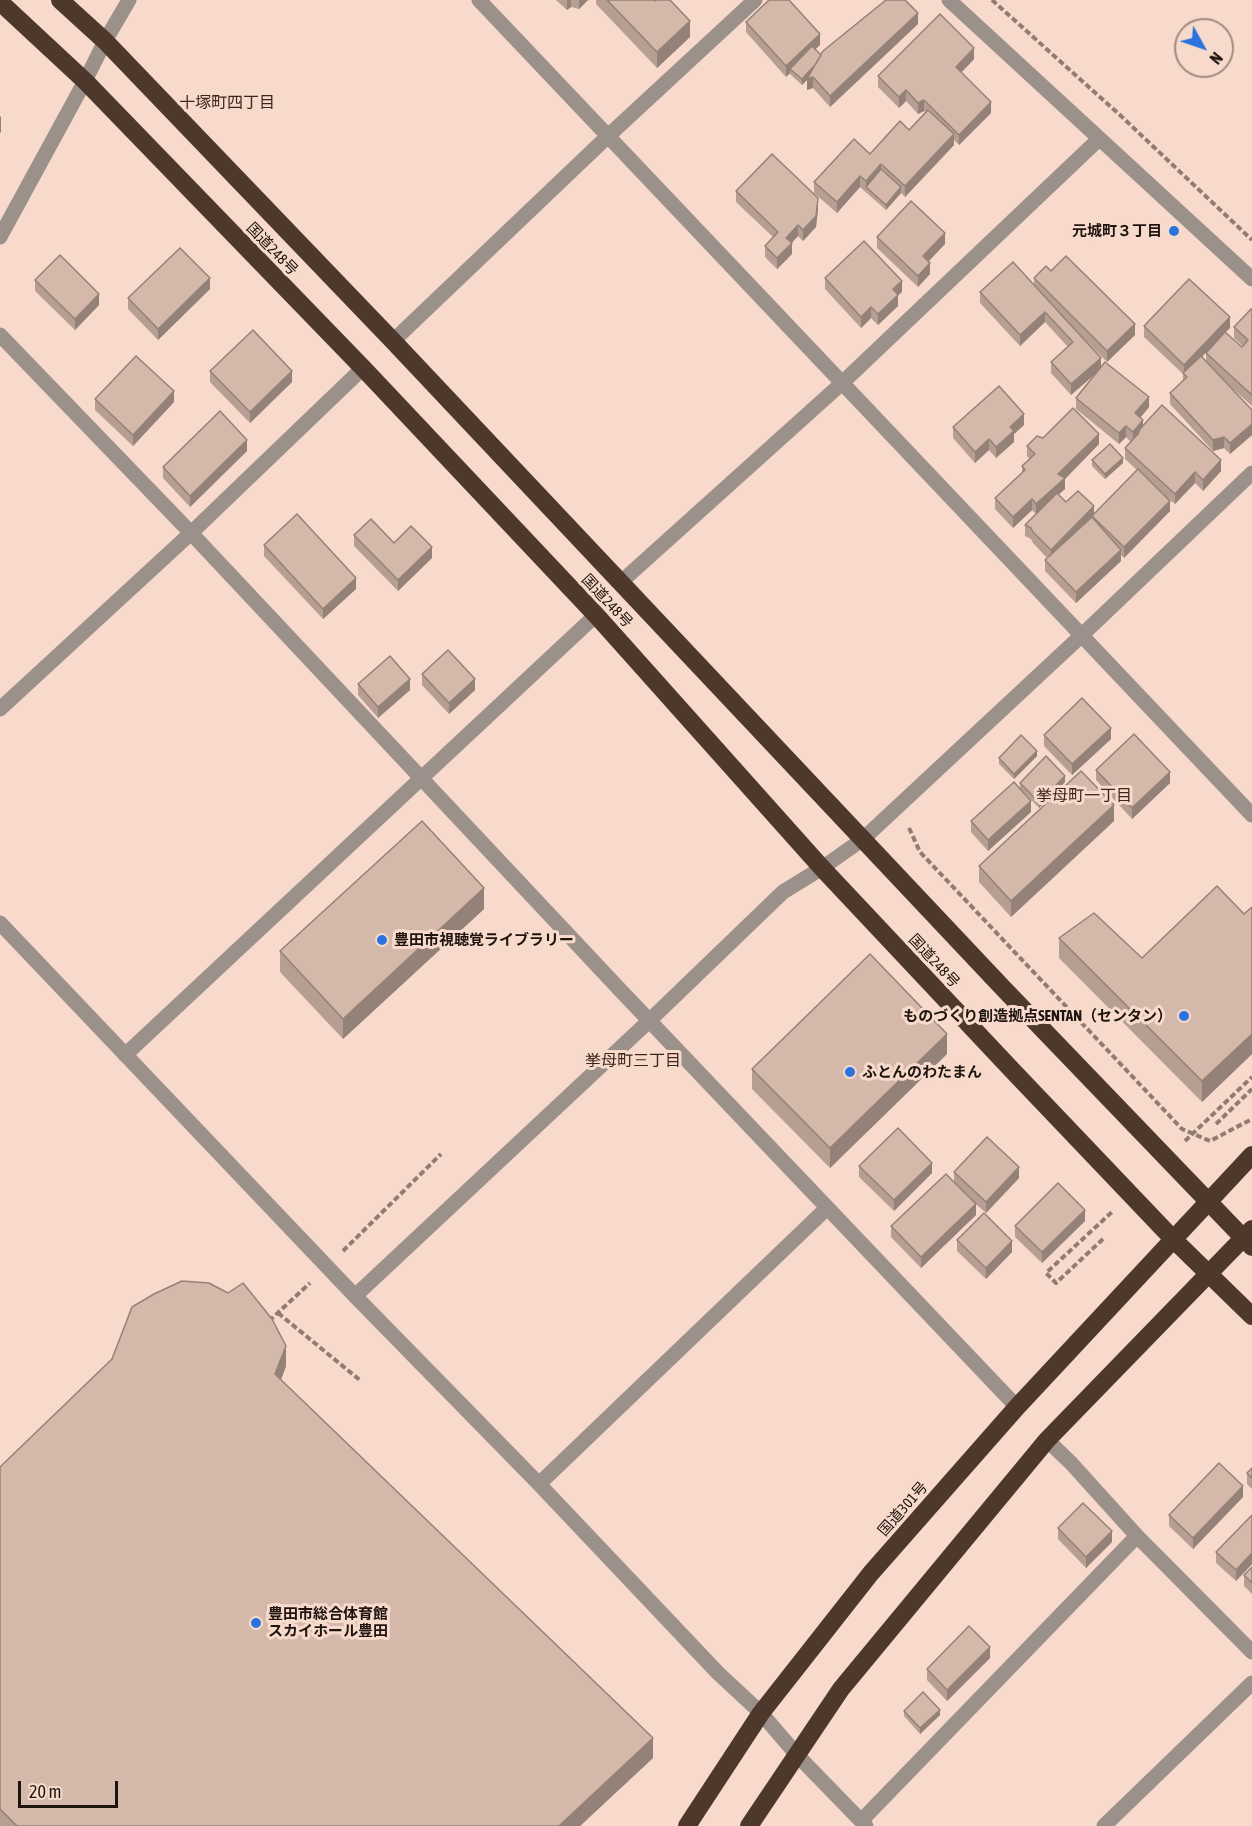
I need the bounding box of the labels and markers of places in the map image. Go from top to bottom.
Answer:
place label: 元城町３丁目 [1072,222,1162,240]
marker: 元城町３丁目 [1167,224,1181,238]
place label: 豊田市視聴覚ライブラリー [394,931,574,949]
marker: 豊田市視聴覚ライブラリー [375,933,389,947]
place label: ものづくり創造拠点SENTAN（センタン） [903,1007,1172,1025]
marker: ものづくり創造拠点SENTAN（センタン） [1177,1009,1191,1023]
place label: ふとんのわたまん [862,1063,982,1081]
marker: ふとんのわたまん [843,1065,857,1079]
place label: 豊田市総合体育館 スカイホール豊田 [268,1605,388,1640]
marker: 豊田市総合体育館 スカイホール豊田 [249,1616,263,1630]

